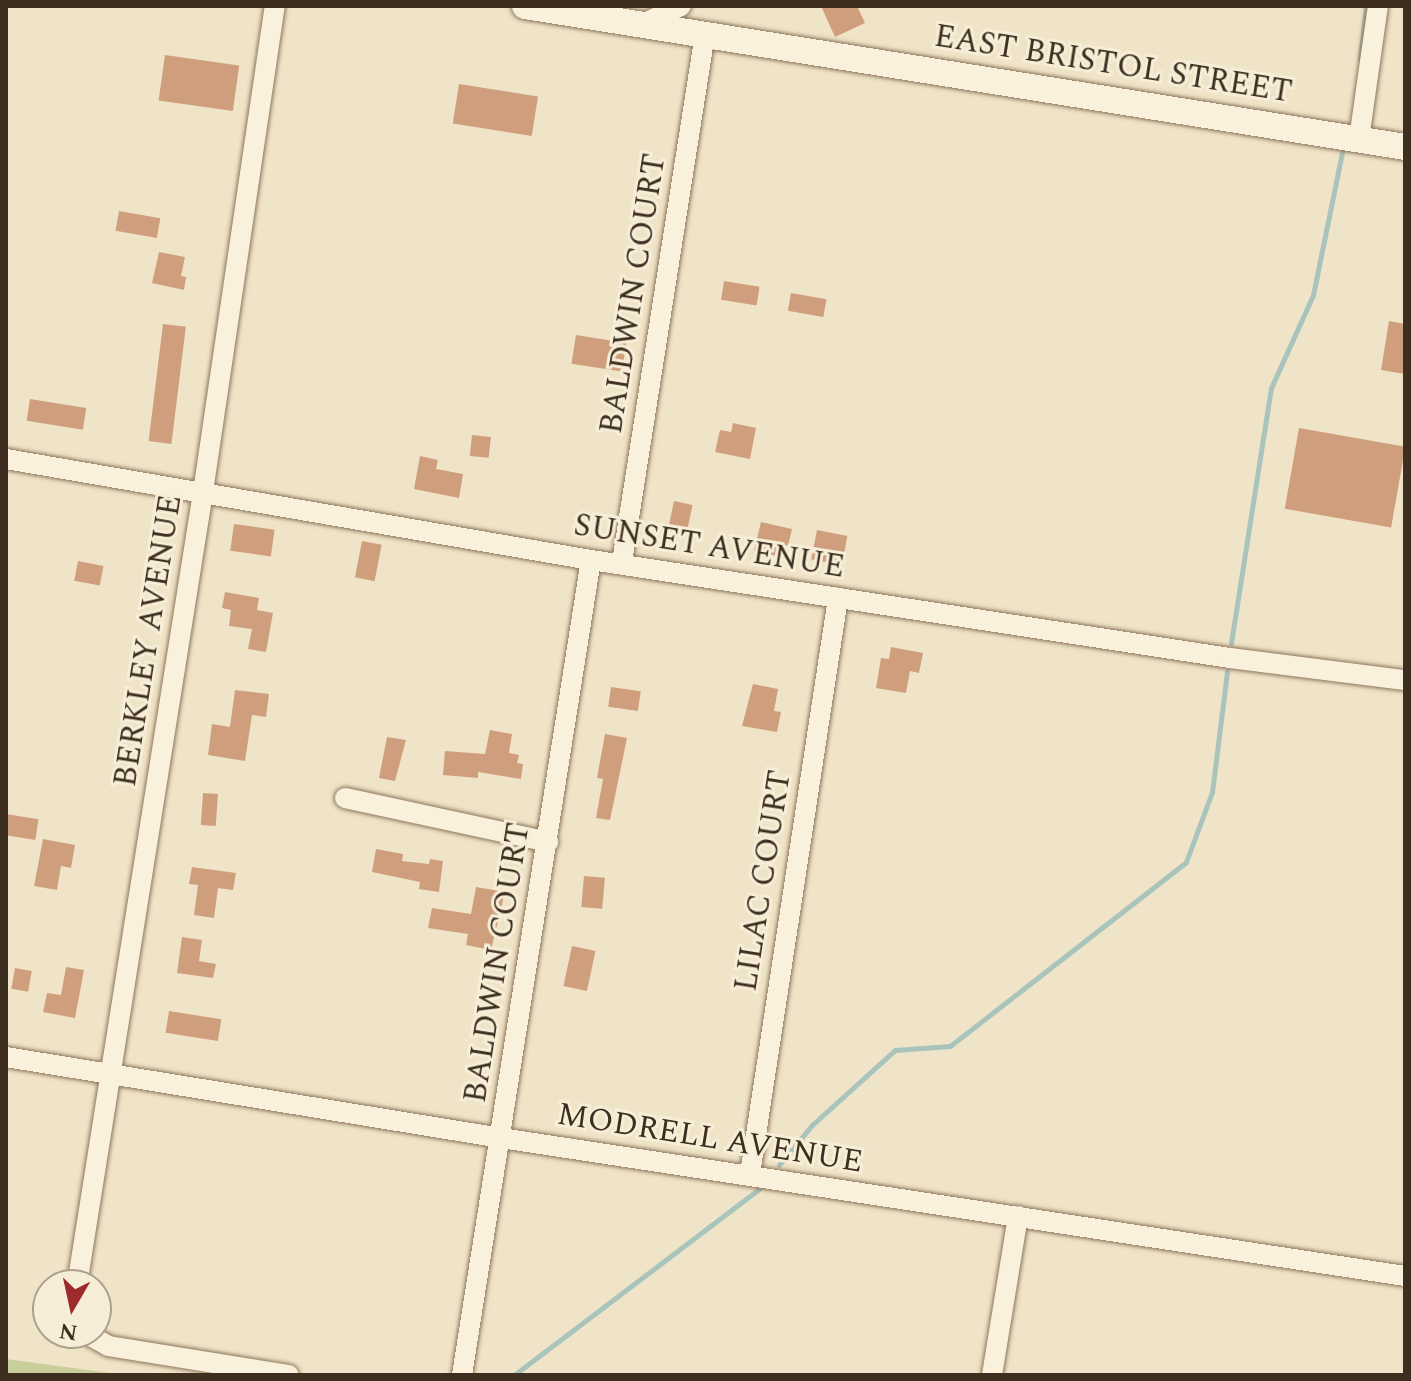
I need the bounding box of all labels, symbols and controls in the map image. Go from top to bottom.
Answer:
street label: EAST BRISTOL STREET [931,18,1295,112]
street label: BALDWIN COURT [593,151,675,437]
street label: BERKLEY AVENUE [107,492,191,790]
street label: SUNSET AVENUE [571,507,847,587]
street label: LILAC COURT [728,768,800,994]
street label: BALDWIN COURT [457,820,539,1106]
street label: MODRELL AVENUE [554,1096,866,1182]
north arrow [32,1269,112,1349]
text: N [57,1314,80,1349]

